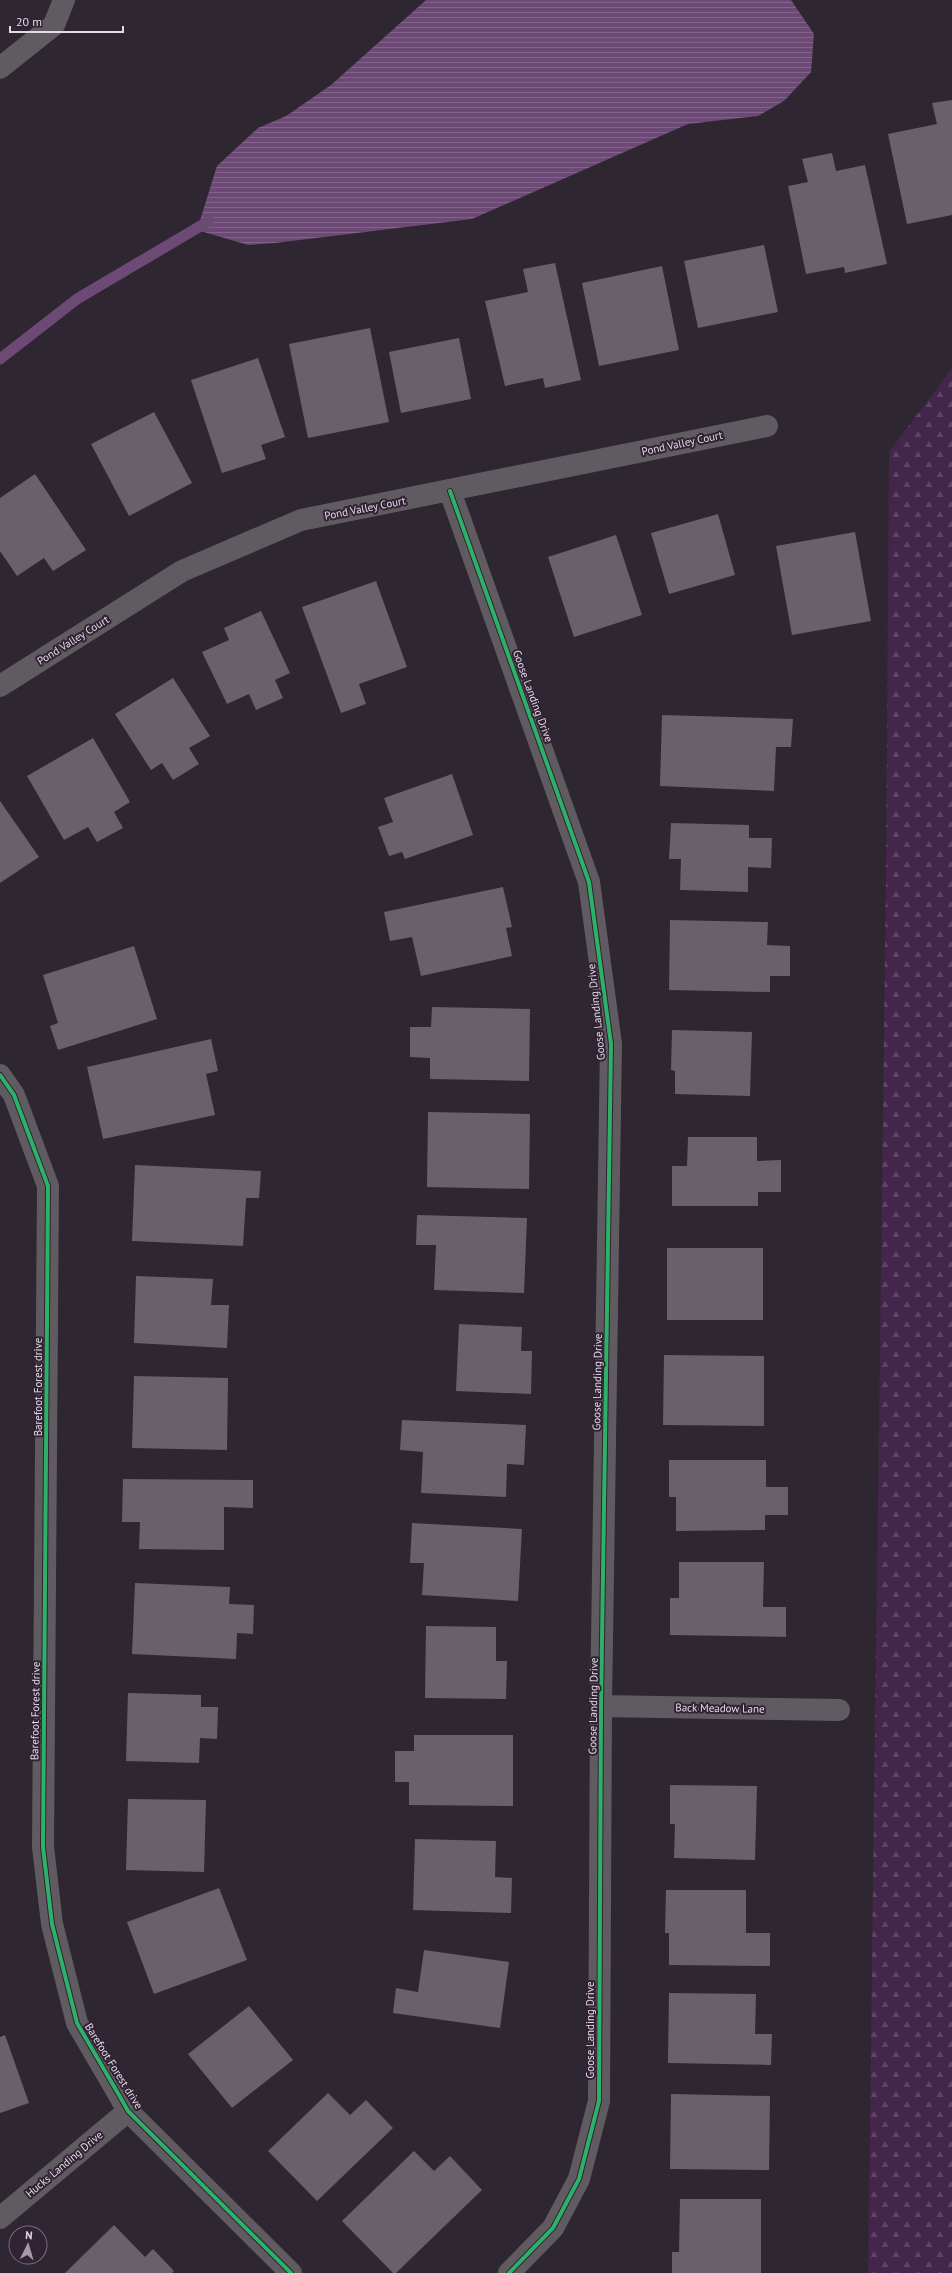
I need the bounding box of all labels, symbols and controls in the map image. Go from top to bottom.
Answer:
scale bar [10,8,123,34]
text: 20 m [16,14,42,29]
street label: Pond Valley Court [640,428,724,458]
street label: Pond Valley Court [323,493,407,523]
street label: Pond Valley Court [34,612,112,668]
street label: Goose Landing Drive [510,648,556,744]
street label: Goose Landing Drive [584,963,608,1061]
street label: Goose Landing Drive [589,1333,605,1431]
street label: Barefoot Forest drive [31,1337,45,1436]
street label: Goose Landing Drive [585,1657,601,1755]
street label: Barefoot Forest drive [27,1661,43,1760]
street label: Back Meadow Lane [675,1700,765,1716]
street label: Goose Landing Drive [583,1981,597,2079]
street label: Barefoot Forest drive [82,2020,146,2112]
street label: Hucks Landing Drive [23,2127,106,2200]
north arrow [8,2225,48,2265]
text: N [25,2228,33,2242]

